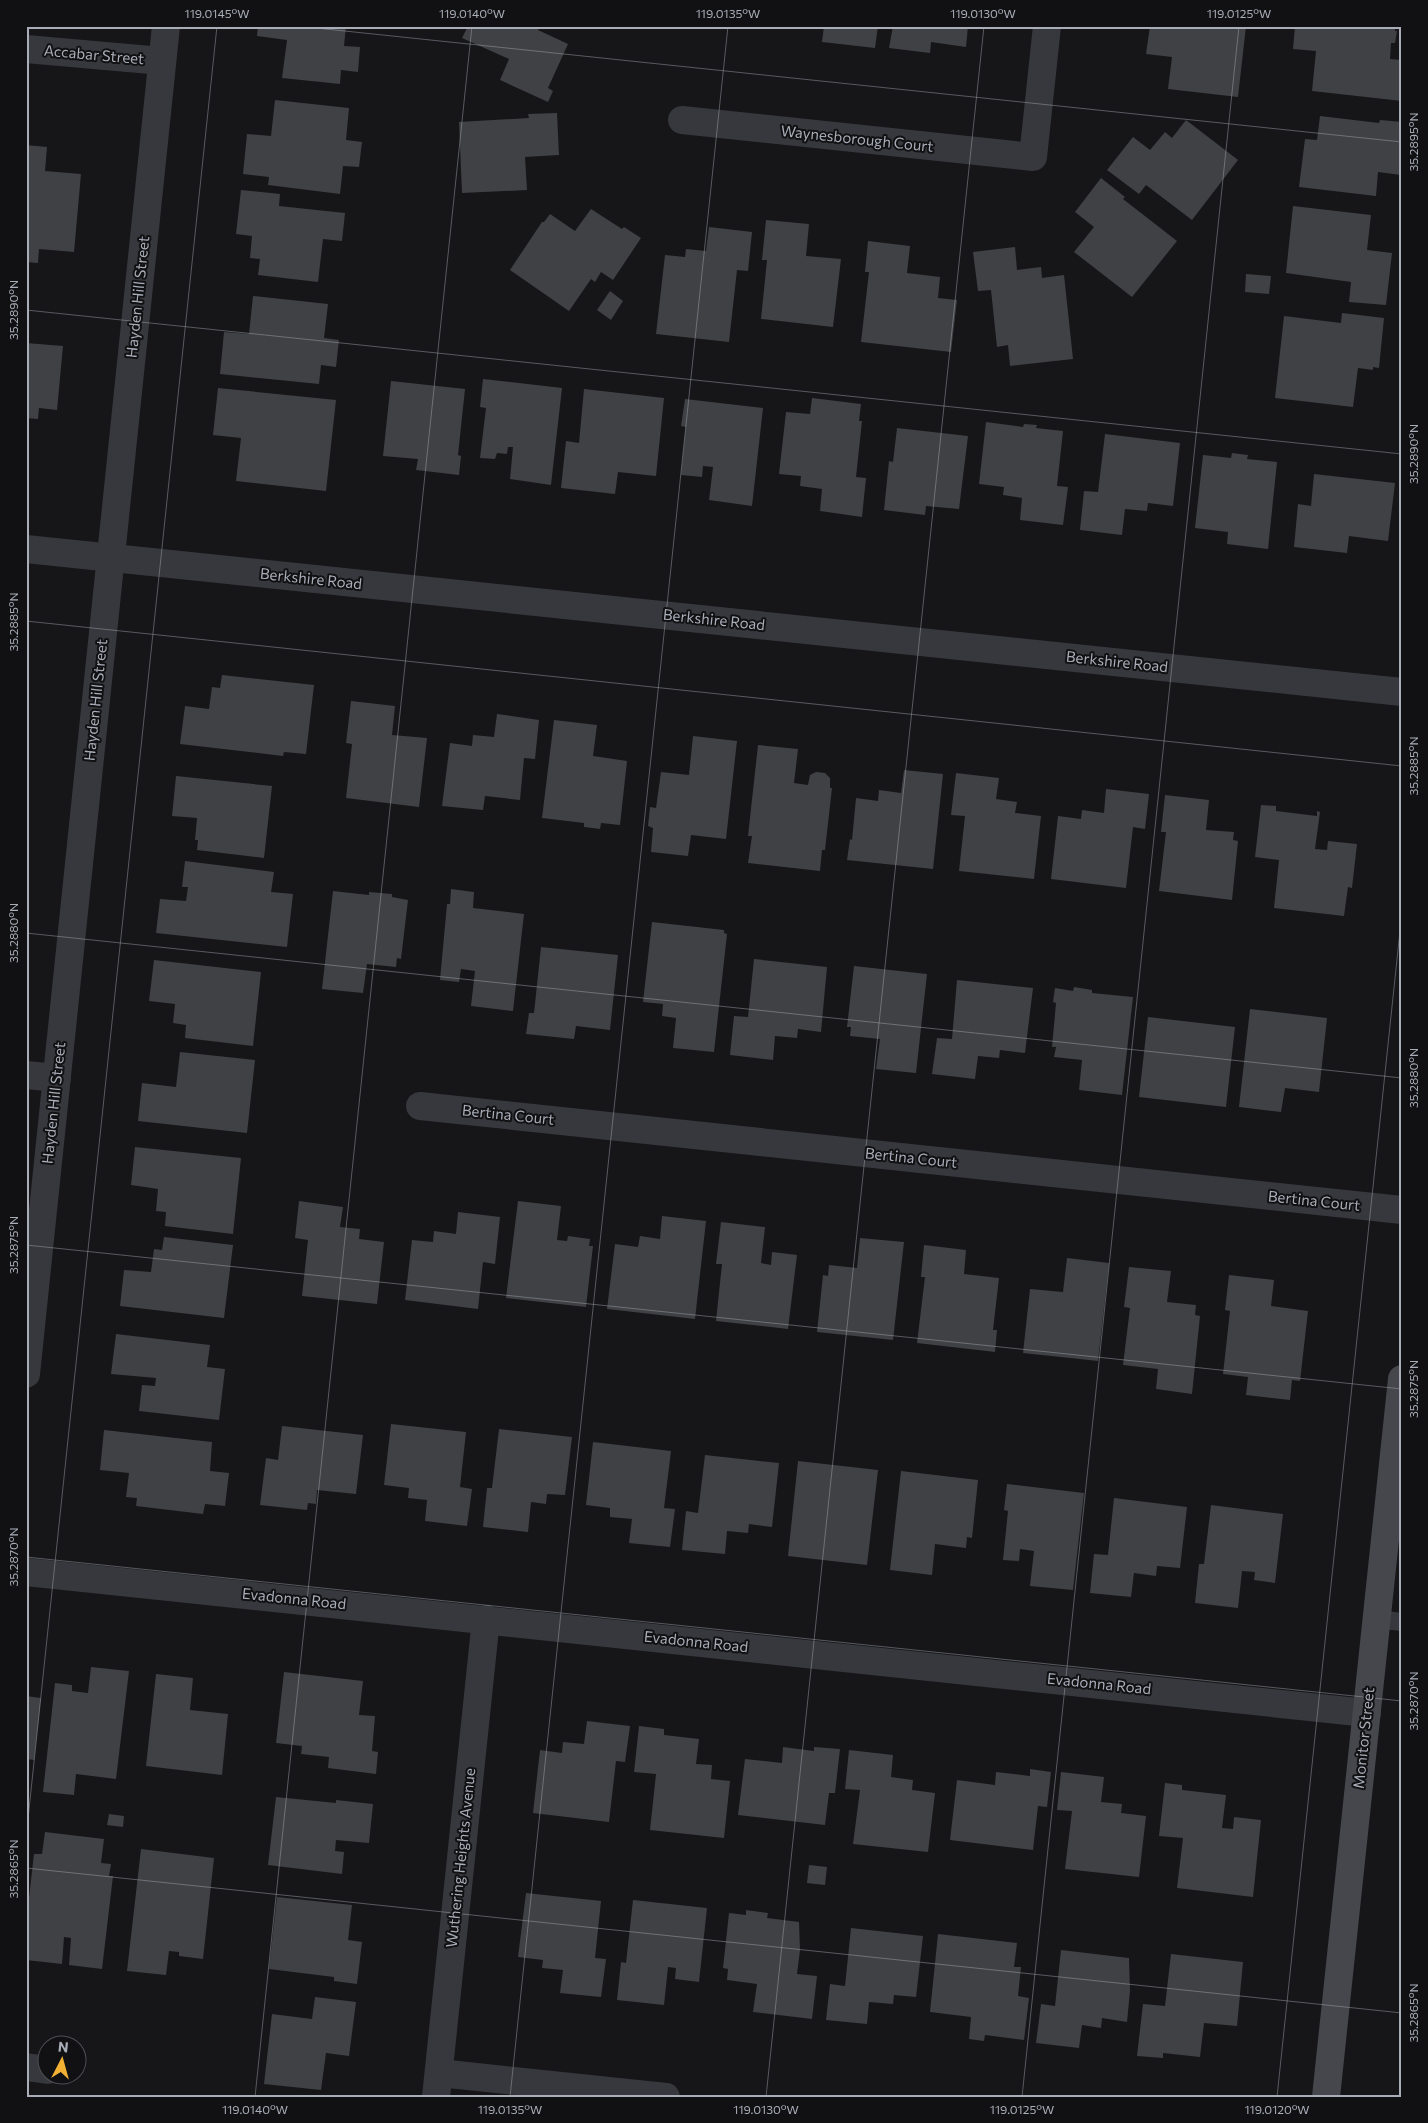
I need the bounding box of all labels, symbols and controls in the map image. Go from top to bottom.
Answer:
text: 119.0145°W [185,6,249,20]
text: 119.0140°W [439,6,505,20]
text: 119.0135°W [696,6,760,20]
text: 119.0130°W [950,6,1016,20]
text: 119.0125°W [1207,6,1271,20]
street label: Accabar Street [43,41,145,67]
text: 35.2895°N [1406,112,1420,172]
street label: Waynesborough Court [780,121,934,155]
street label: Hayden Hill Street [122,235,152,359]
text: 35.2890°N [6,280,20,340]
text: 35.2890°N [1406,424,1420,484]
street label: Berkshire Road [259,564,363,592]
text: 35.2885°N [6,592,20,652]
street label: Berkshire Road [662,605,766,633]
street label: Hayden Hill Street [80,638,110,762]
street label: Berkshire Road [1065,647,1169,675]
text: 35.2885°N [1406,736,1420,796]
text: 35.2880°N [6,903,20,963]
street label: Hayden Hill Street [38,1041,68,1165]
text: 35.2880°N [1406,1048,1420,1108]
street label: Bertina Court [461,1100,555,1128]
street label: Bertina Court [864,1143,958,1171]
street label: Bertina Court [1267,1186,1361,1214]
text: 35.2875°N [6,1216,20,1274]
text: 35.2875°N [1406,1360,1420,1418]
text: 35.2870°N [6,1527,20,1587]
street label: Evadonna Road [241,1584,347,1612]
street label: Evadonna Road [643,1627,749,1655]
street label: Evadonna Road [1046,1669,1152,1697]
text: 35.2870°N [1406,1671,1420,1731]
street label: Monitor Street [1349,1686,1377,1790]
street label: Wuthering Heights Avenue [442,1767,478,1949]
text: 35.2865°N [6,1839,20,1899]
text: 35.2865°N [1406,1983,1420,2043]
north arrow [38,2036,88,2086]
text: N [57,2038,70,2056]
text: 119.0140°W [222,2102,288,2116]
text: 119.0135°W [478,2102,542,2116]
text: 119.0130°W [733,2102,799,2116]
text: 119.0125°W [990,2102,1054,2116]
text: 119.0120°W [1244,2102,1310,2116]

